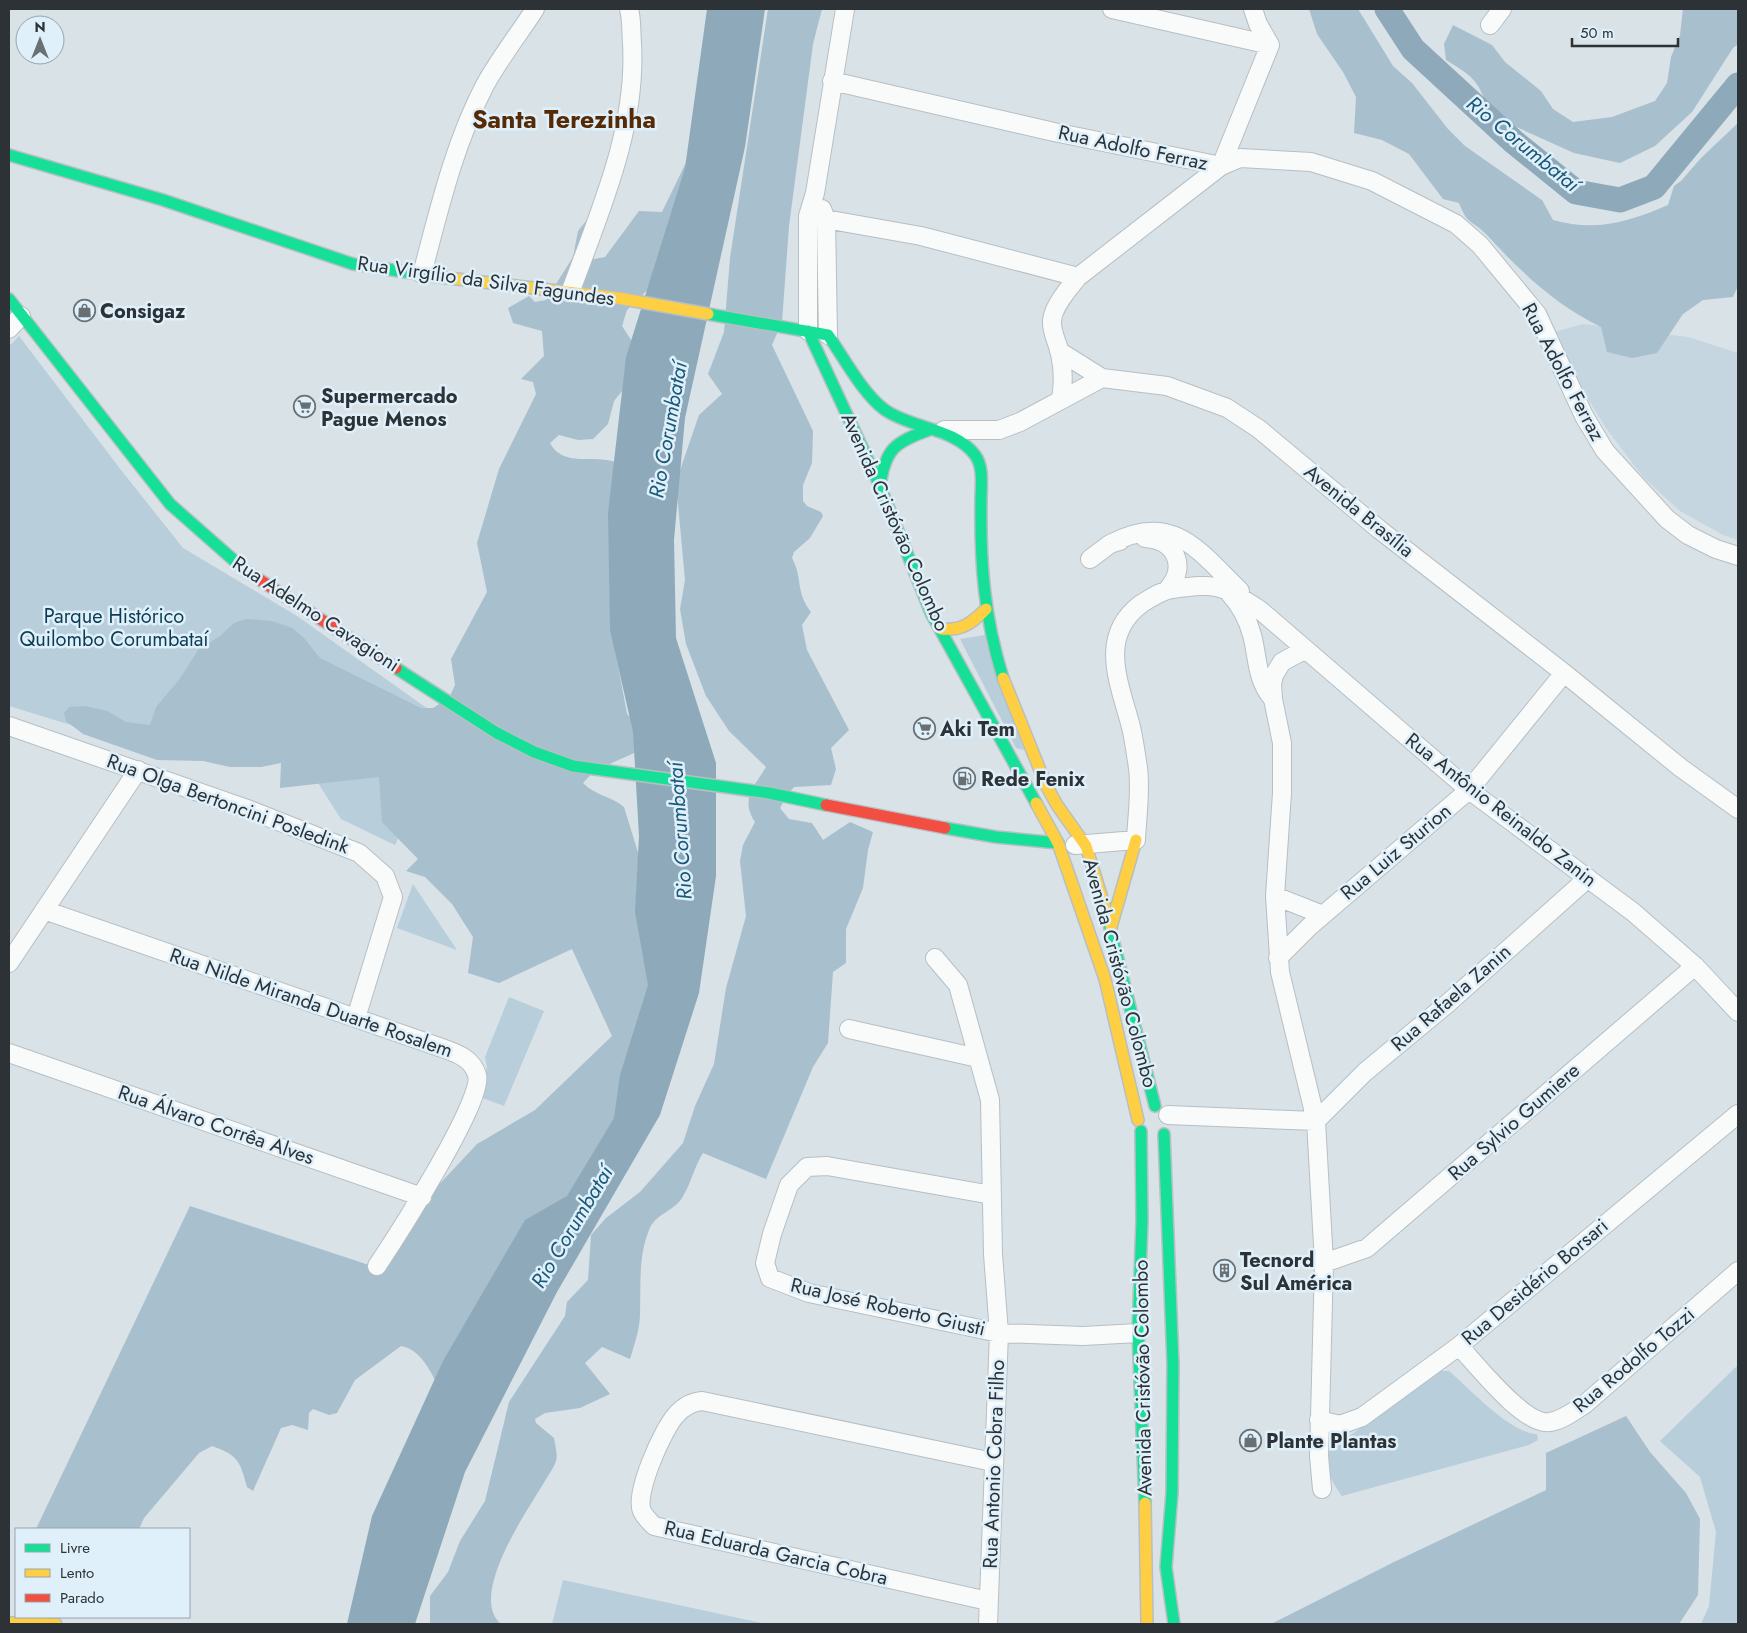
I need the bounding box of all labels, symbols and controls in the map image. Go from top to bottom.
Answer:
north arrow [15,15,65,65]
scale bar [1572,15,1678,47]
text: N [34,17,46,37]
text: 50 m [1580,22,1614,44]
water label: Rio Corumbataí [1460,89,1588,201]
district label: Santa Terezinha [472,101,656,137]
street label: Rua Adolfo Ferraz [1055,118,1211,178]
street label: Rua Virgílio da Silva Fagundes [356,249,616,313]
place label: Consigaz [100,297,186,326]
street label: Rua Adolfo Ferraz [1514,298,1612,446]
shop icon: Consigaz [72,299,96,323]
water label: Rio Corumbataí [641,357,695,500]
place label: Supermercado Pague Menos [321,382,458,434]
supermarket icon: Supermercado Pague Menos [293,395,317,419]
street label: Avenida Cristóvão Colombo [834,408,956,636]
street label: Avenida Brasília [1298,458,1420,564]
street label: Rua Adelmo Cavagioni [227,549,405,679]
park label: Parque Histórico Quilombo Corumbataí [19,602,209,654]
place label: Aki Tem [939,715,1015,744]
supermarket icon: Aki Tem [912,717,936,741]
street label: Rua Antônio Reinaldo Zanin [1399,726,1603,894]
street label: Rua Olga Bertoncini Posledink [103,747,353,861]
water label: Rio Corumbataí [660,758,700,901]
place label: Rede Fenix [981,765,1085,794]
fuel station icon: Rede Fenix [953,767,977,791]
street label: Rua Luiz Sturion [1334,797,1458,907]
street label: Avenida Cristóvão Colombo [1075,855,1165,1091]
street label: Rua Rafaela Zanin [1385,938,1517,1058]
street label: Rua Nilde Miranda Duarte Rosalem [166,941,456,1065]
street label: Rua Sylvio Gumiere [1442,1056,1586,1188]
street label: Rua Álvaro Corrêa Alves [114,1078,318,1172]
water label: Rio Corumbataí [524,1158,622,1294]
street label: Rua Desidério Borsari [1455,1212,1615,1352]
place label: Tecnord Sul América [1240,1246,1352,1298]
street label: Avenida Cristóvão Colombo [1126,1259,1160,1496]
building icon: Tecnord Sul América [1212,1259,1236,1283]
street label: Rua José Roberto Giusti [788,1270,988,1344]
street label: Rua Rodolfo Tozzi [1567,1300,1701,1420]
street label: Rua Antonio Cobra Filho [976,1359,1012,1569]
place label: Plante Plantas [1266,1427,1396,1456]
shop icon: Plante Plantas [1238,1429,1262,1453]
street label: Rua Eduarda Garcia Cobra [662,1513,890,1593]
legend [15,1528,190,1618]
text: Livre [60,1537,90,1559]
text: Lento [60,1562,94,1584]
text: Parado [60,1587,104,1609]

